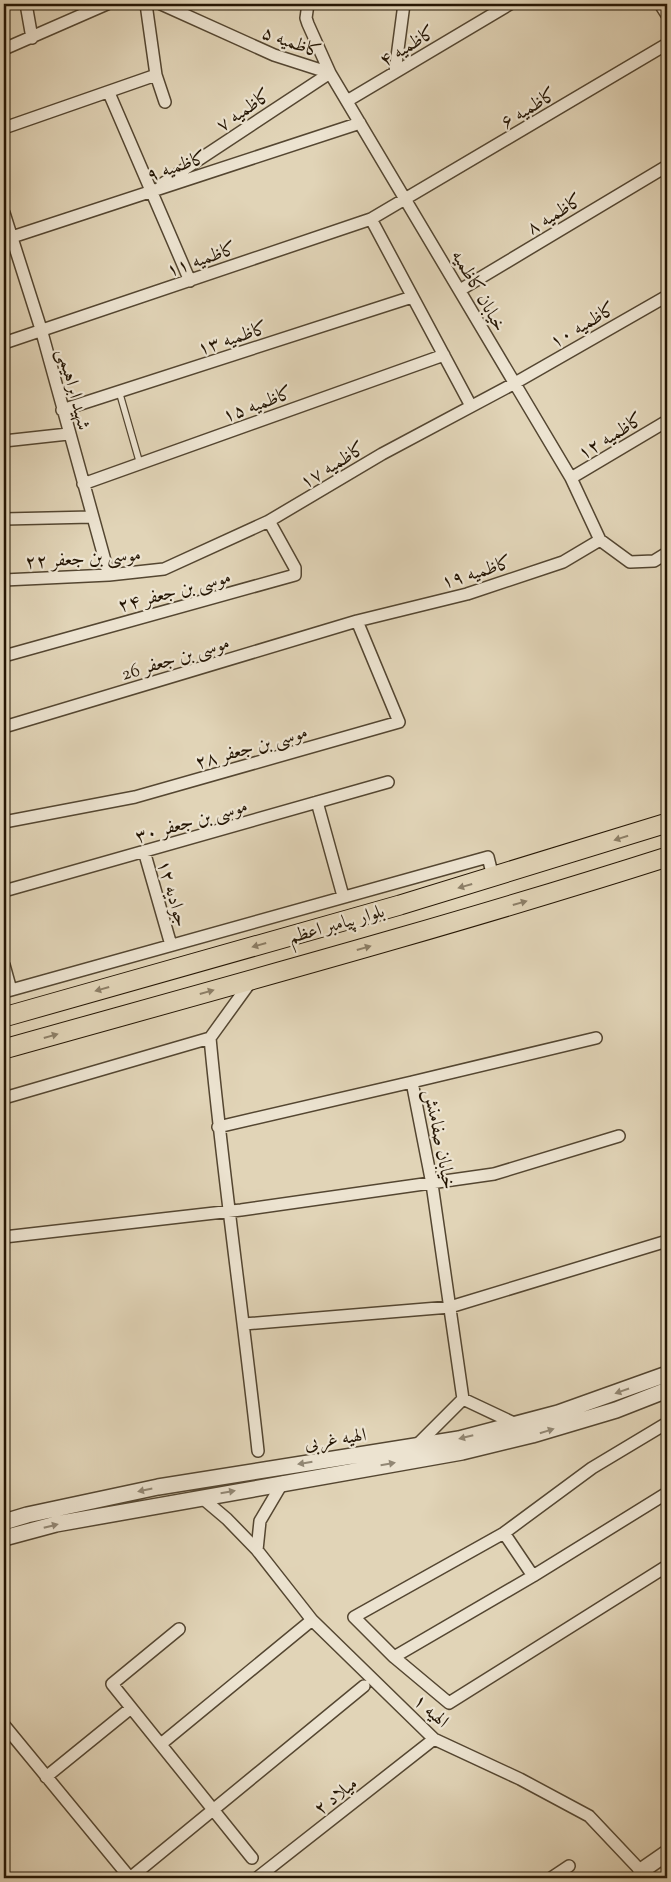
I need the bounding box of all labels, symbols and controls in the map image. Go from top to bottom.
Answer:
street label: کاظمیه ۵ [258,20,325,67]
street label: کاظمیه ۴ [375,20,442,74]
street label: کاظمیه ۶ [496,82,563,136]
street label: کاظمیه ۷ [211,83,277,139]
street label: کاظمیه ۹ [143,145,210,190]
street label: کاظمیه ۸ [522,188,589,242]
street label: کاظمیه ۱۱ [163,236,240,285]
street label: خیابان کاظمیه [444,245,512,337]
street label: کاظمیه ۱۰ [545,296,621,356]
street label: کاظمیه ۱۳ [194,315,271,363]
street label: شهید ابراهیمی [49,346,96,433]
street label: کاظمیه ۱۵ [219,380,296,430]
street label: کاظمیه ۱۲ [573,407,649,467]
street label: کاظمیه ۱۷ [295,436,371,496]
street label: موسی بن جعفر ۲۲ [24,542,142,577]
street label: کاظمیه ۱۹ [438,550,515,597]
street label: موسی بن جعفر ۲۴ [115,564,234,620]
street label: موسی بن جعفر 26 [118,630,233,689]
street label: موسی بن جعفر ۲۸ [192,719,311,777]
street label: موسی بن جعفر ۳۰ [132,793,251,851]
one-way arrow [613,834,628,842]
street label: جوادیه ۱۲ [149,857,194,930]
one-way arrow [458,882,473,890]
one-way arrow [512,898,527,906]
street label: بلوار پیامبر اعظم [285,899,389,955]
one-way arrow [251,941,266,949]
one-way arrow [356,944,371,952]
one-way arrow [95,985,110,993]
one-way arrow [200,987,215,995]
one-way arrow [43,1031,58,1039]
street label: خیابان صفامنش [416,1087,461,1192]
one-way arrow [614,1388,629,1395]
street label: الهیه غربی [302,1422,368,1459]
one-way arrow [539,1426,554,1434]
one-way arrow [458,1433,473,1441]
one-way arrow [297,1459,313,1467]
one-way arrow [380,1460,396,1468]
one-way arrow [137,1486,153,1494]
one-way arrow [220,1488,236,1496]
one-way arrow [43,1521,58,1529]
street label: الهیه ۱ [406,1688,454,1735]
street label: میلاد ۲ [309,1771,364,1823]

